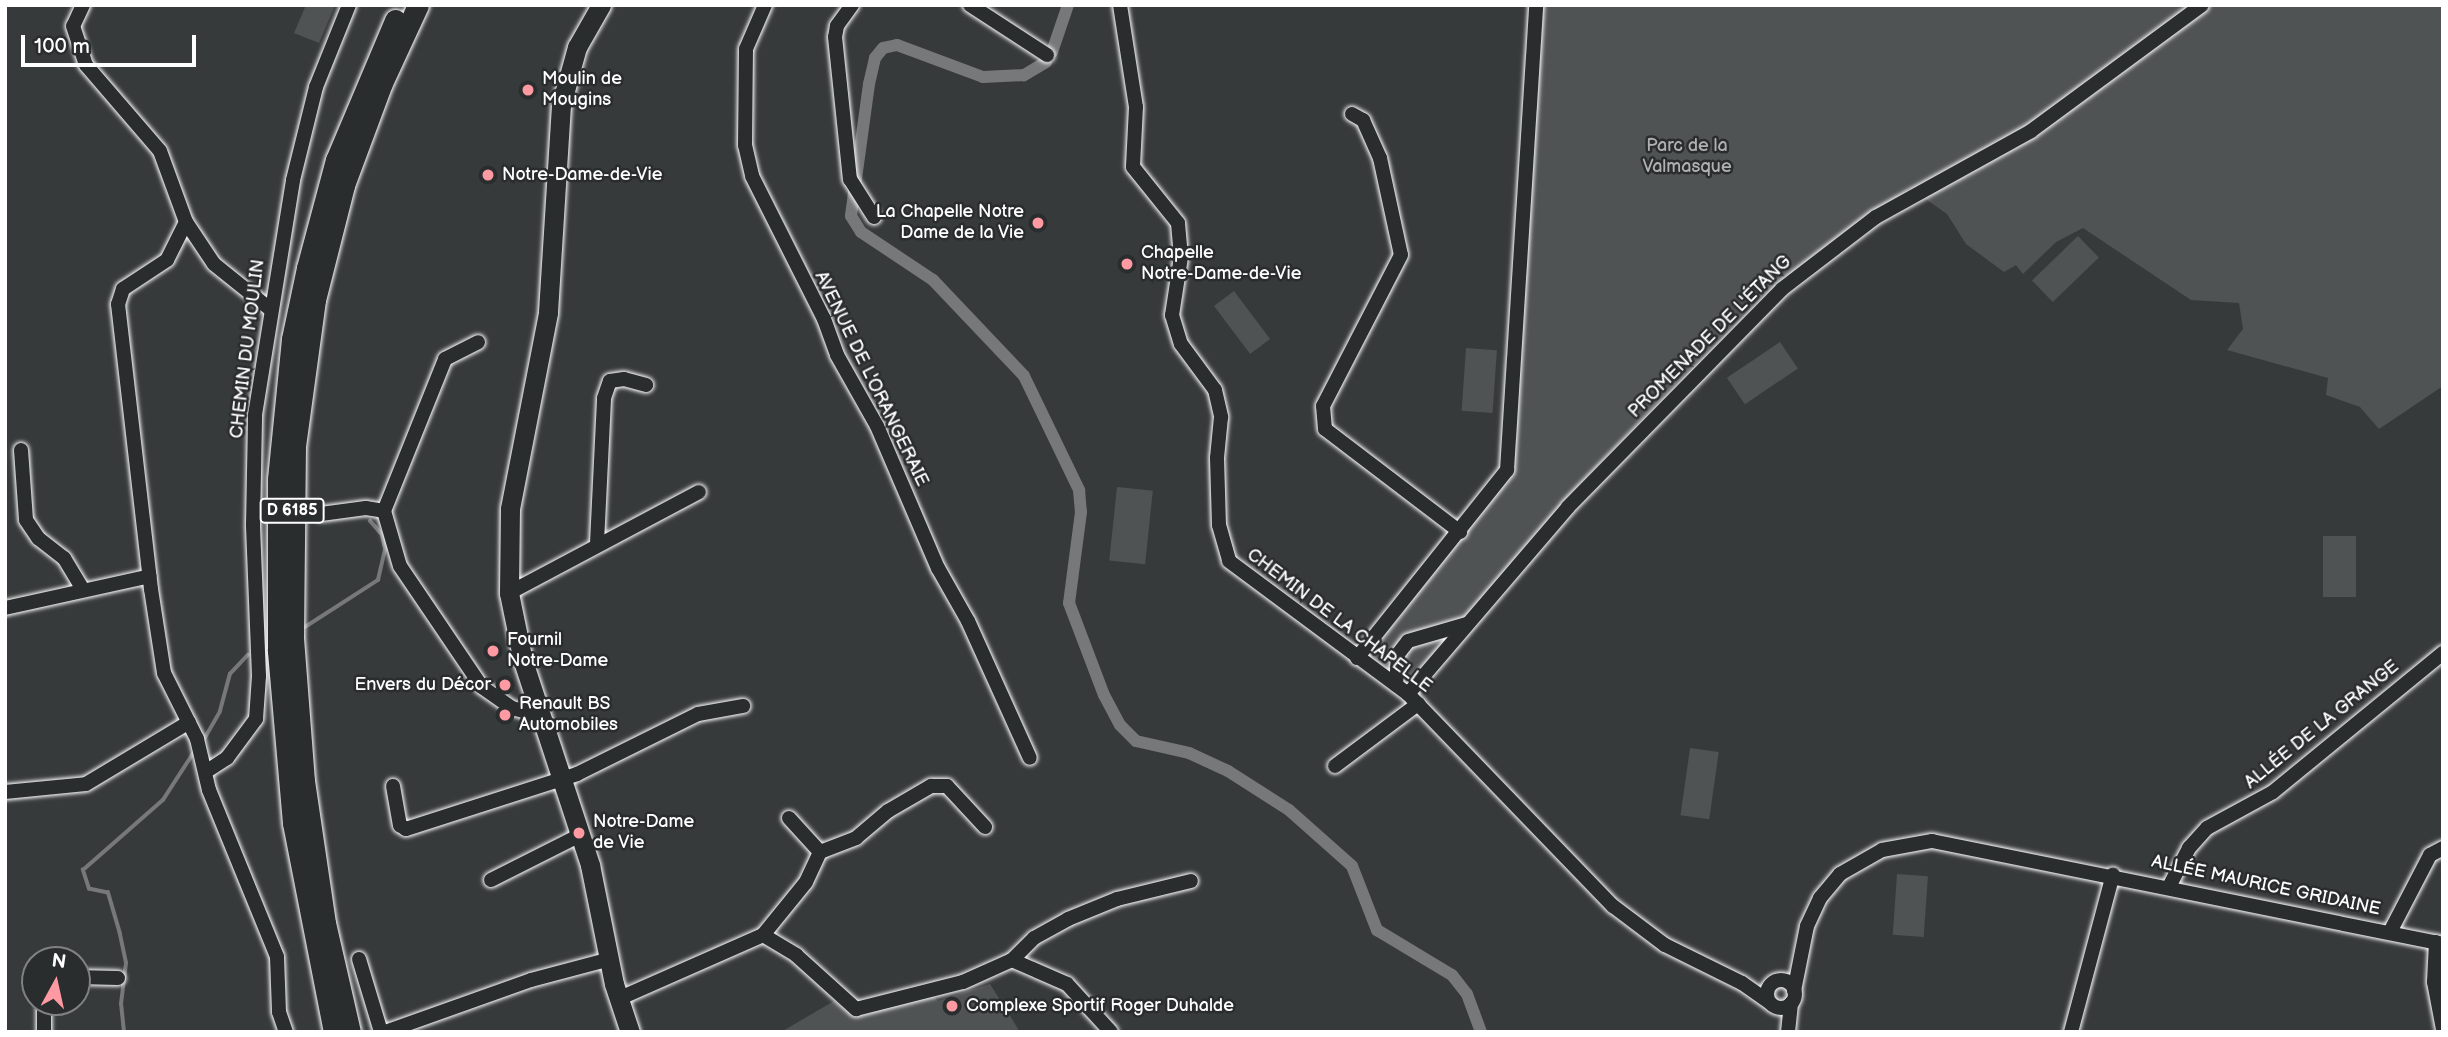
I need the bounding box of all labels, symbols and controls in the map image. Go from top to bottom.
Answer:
scale bar [24,21,200,65]
text: 100 m [34,34,90,59]
place label: Moulin de Mougins [542,69,622,112]
marker: Moulin de Mougins [520,82,536,98]
park label: Parc de la Valmasque [1642,136,1732,178]
place label: Notre-Dame-de-Vie [502,164,662,186]
marker: Notre-Dame-de-Vie [480,167,496,183]
place label: La Chapelle Notre Dame de la Vie [876,202,1024,244]
marker: La Chapelle Notre Dame de la Vie [1030,215,1046,231]
place label: Chapelle Notre-Dame-de-Vie [1141,243,1301,286]
street label: PROMENADE DE L'ÉTANG [1624,251,1796,423]
marker: Chapelle Notre-Dame-de-Vie [1119,256,1135,272]
street label: CHEMIN DU MOULIN [226,258,270,440]
street label: AVENUE DE L'ORANGERAIE [809,268,933,490]
road number: D 6185 [259,498,325,524]
street label: CHEMIN DE LA CHAPELLE [1242,544,1436,698]
place label: Fournil Notre-Dame [507,630,608,672]
marker: Fournil Notre-Dame [485,643,501,659]
street label: ALLÉE DE LA GRANGE [2241,656,2403,794]
place label: Envers du Décor [354,674,491,696]
marker: Envers du Décor [497,677,513,693]
place label: Renault BS Automobiles [519,694,618,736]
marker: Renault BS Automobiles [497,707,513,723]
place label: Notre-Dame de Vie [593,812,694,854]
marker: Notre-Dame de Vie [571,825,587,841]
street label: ALLÉE MAURICE GRIDAINE [2150,851,2382,921]
north arrow [21,946,91,1016]
text: N [50,949,67,974]
place label: Complexe Sportif Roger Duhalde [966,995,1234,1017]
marker: Complexe Sportif Roger Duhalde [944,998,960,1014]

